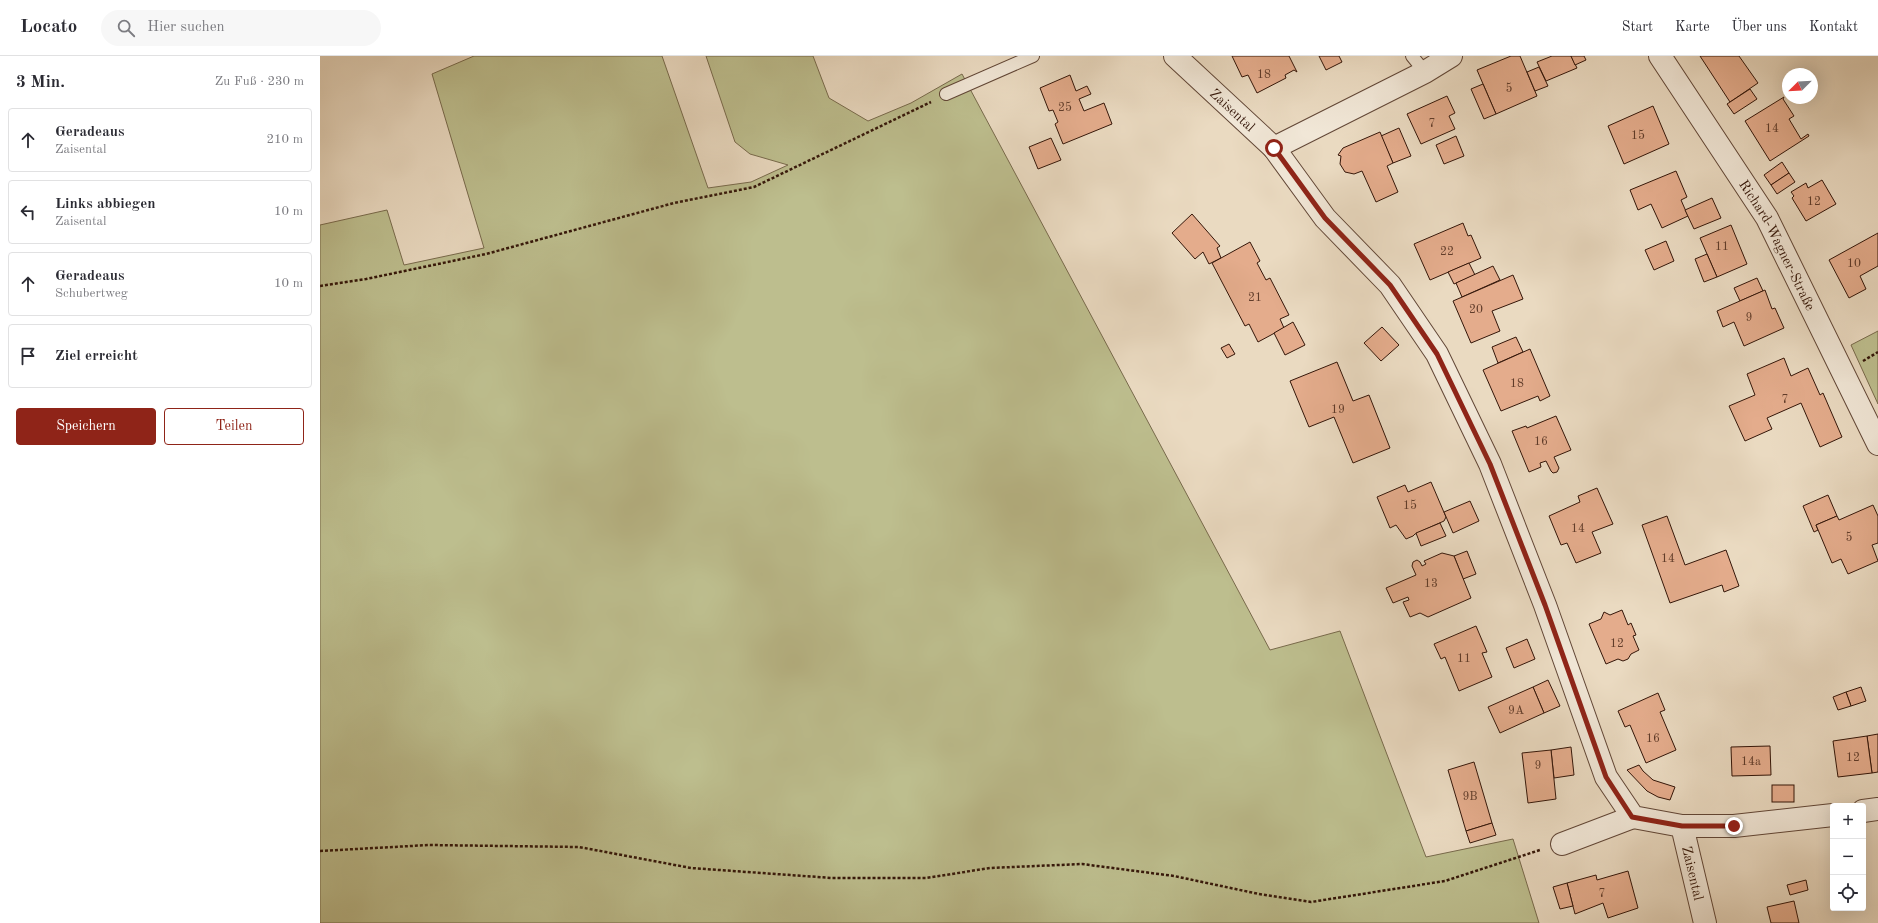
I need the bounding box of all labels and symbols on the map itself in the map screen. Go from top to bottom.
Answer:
north arrow [1782,68,1818,104]
house number: 18 [1257,69,1271,81]
house number: 5 [1506,82,1513,95]
street label: Zaisental [1207,86,1257,135]
house number: 25 [1058,101,1072,114]
house number: 7 [1429,118,1435,130]
house number: 14 [1765,123,1779,135]
house number: 15 [1631,129,1645,142]
route start [1265,139,1283,157]
street label: Richard-Wagner-Straße [1736,178,1817,313]
house number: 12 [1807,196,1821,208]
house number: 11 [1715,241,1729,253]
house number: 22 [1440,246,1454,258]
house number: 10 [1847,258,1861,270]
house number: 21 [1248,292,1262,304]
house number: 20 [1469,304,1483,316]
house number: 9 [1746,312,1752,324]
house number: 18 [1510,378,1524,390]
house number: 7 [1782,394,1788,406]
house number: 19 [1331,404,1345,416]
house number: 16 [1534,436,1548,448]
house number: 15 [1403,499,1417,512]
house number: 14 [1571,523,1585,535]
house number: 5 [1846,531,1853,544]
house number: 14 [1661,553,1675,565]
house number: 13 [1424,578,1438,590]
house number: 12 [1610,638,1624,650]
house number: 11 [1457,653,1471,665]
house number: 9A [1508,705,1524,717]
house number: 16 [1646,733,1660,745]
house number: 12 [1846,752,1860,764]
house number: 14a [1741,756,1761,768]
house number: 9 [1535,760,1541,772]
house number: 9B [1462,791,1478,803]
route end [1725,817,1743,835]
street label: Zaisental [1679,845,1705,902]
house number: 7 [1599,888,1605,900]

